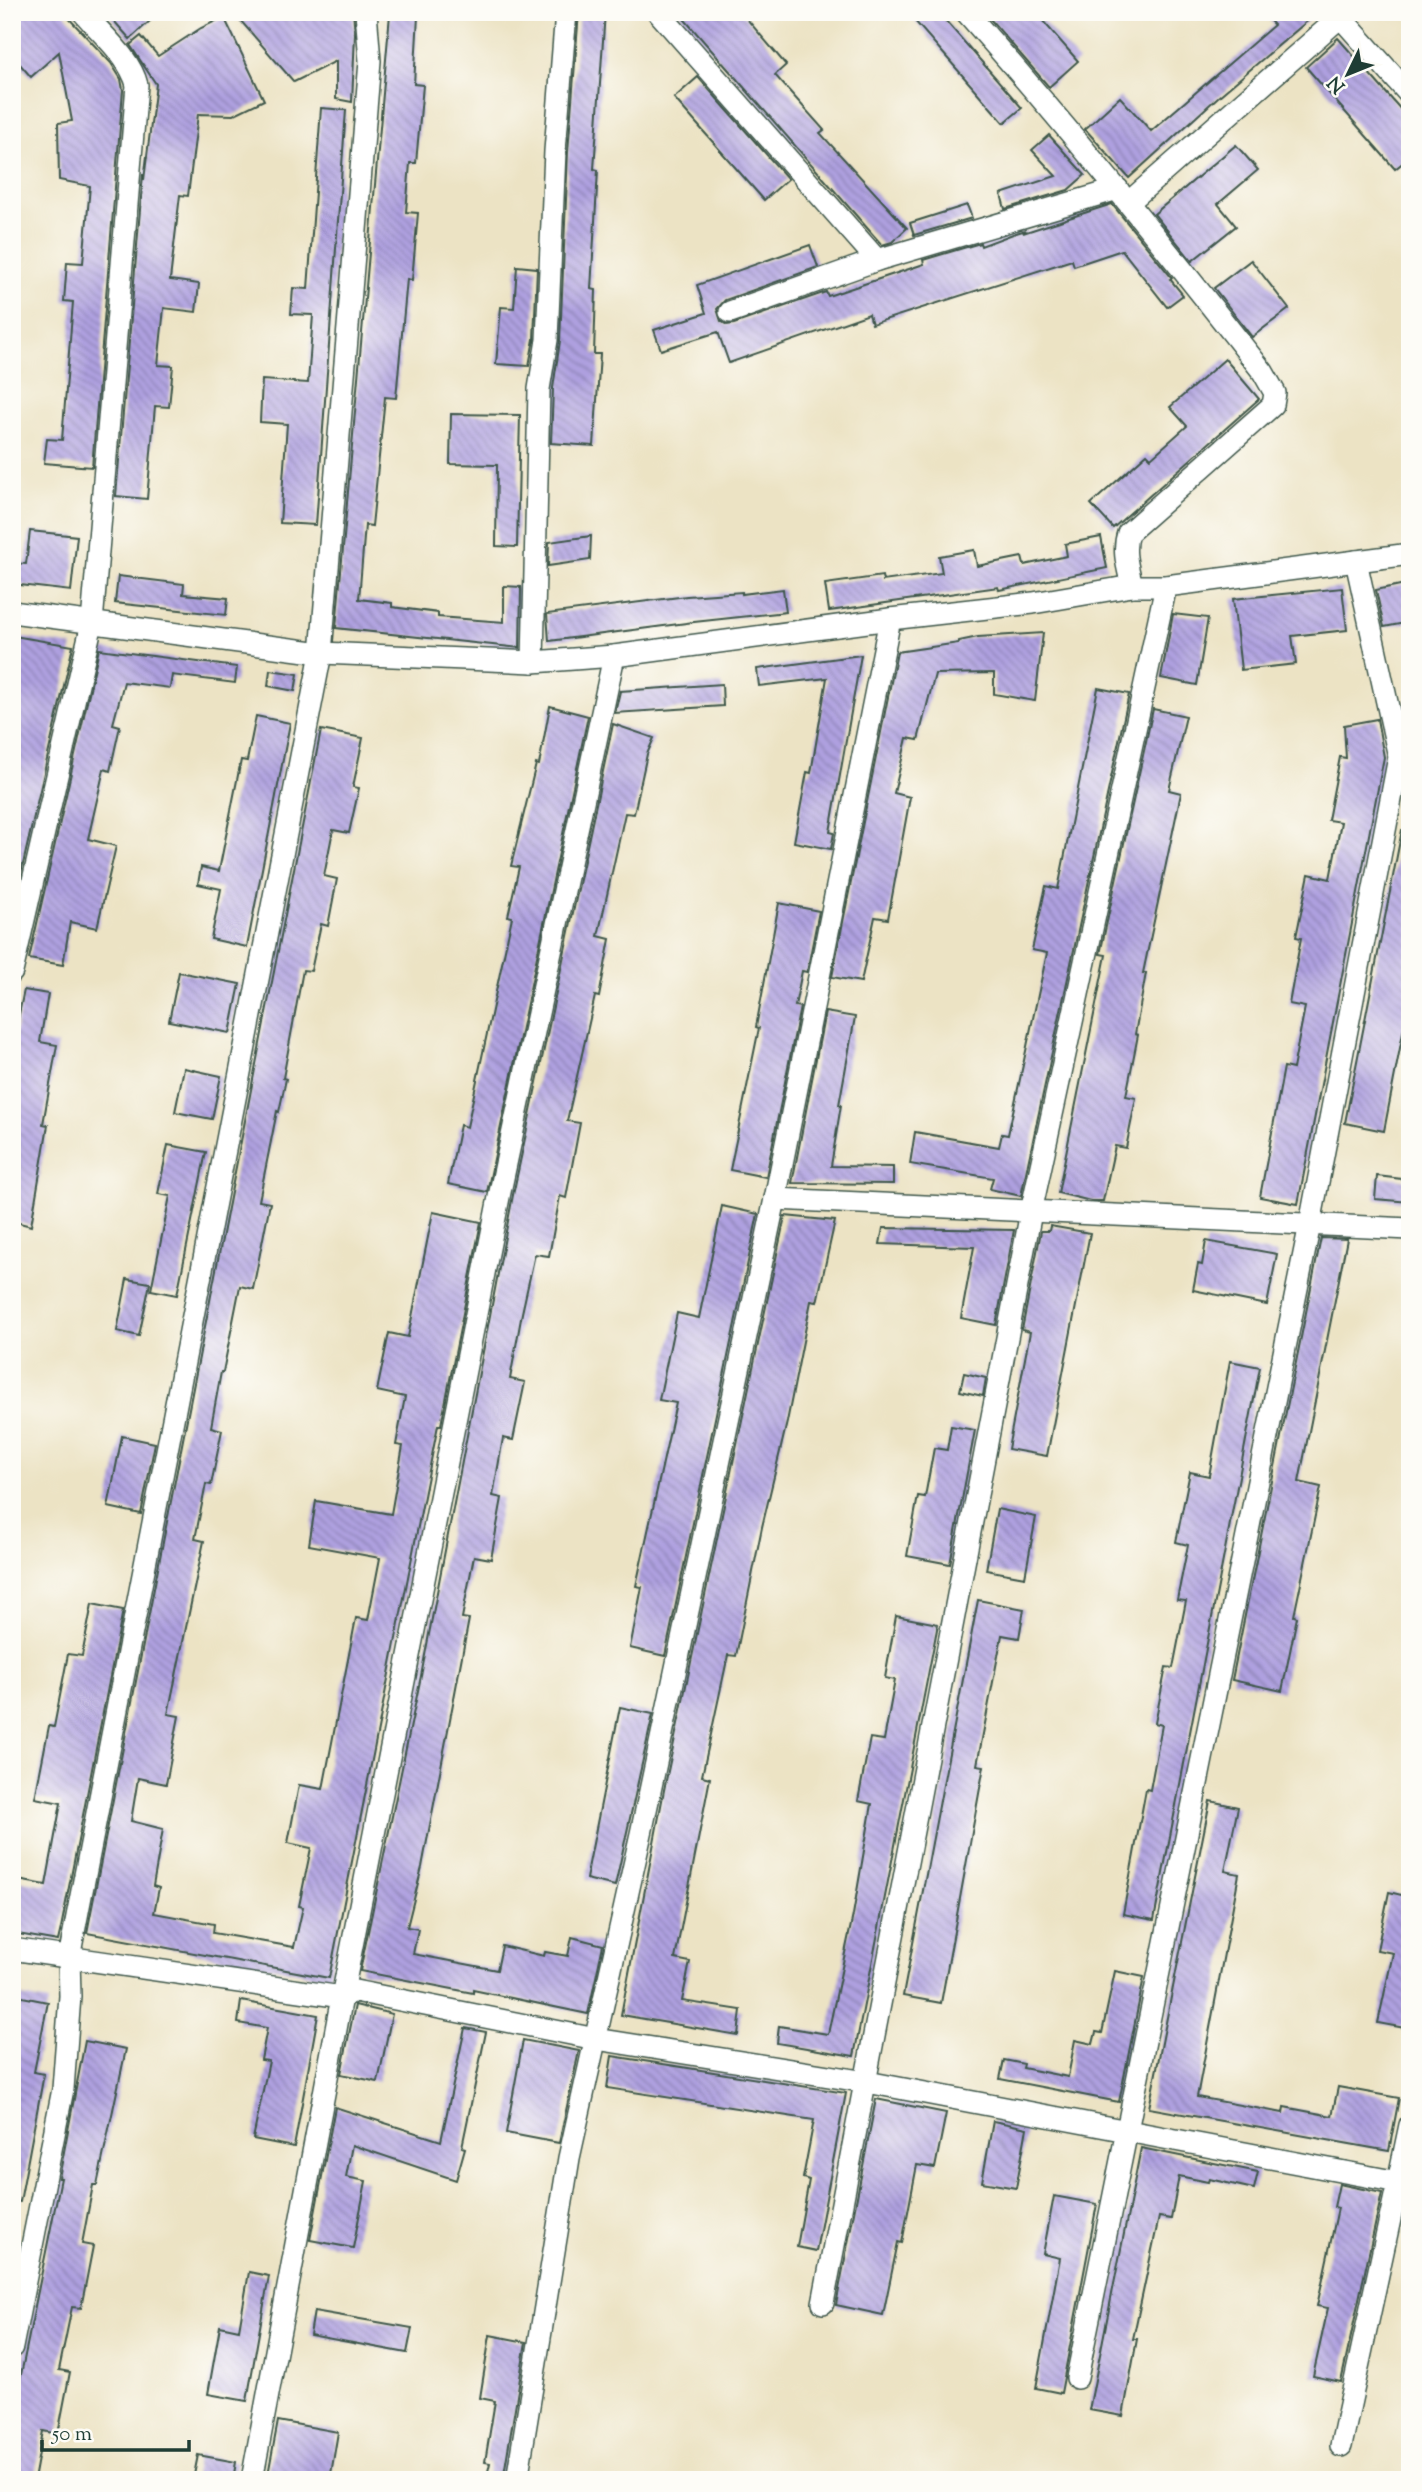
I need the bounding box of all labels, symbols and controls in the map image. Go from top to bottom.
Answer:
north arrow [1314,38,1384,108]
text: N [1322,69,1352,99]
scale bar [42,2408,189,2452]
text: 50 m [51,2420,92,2450]

